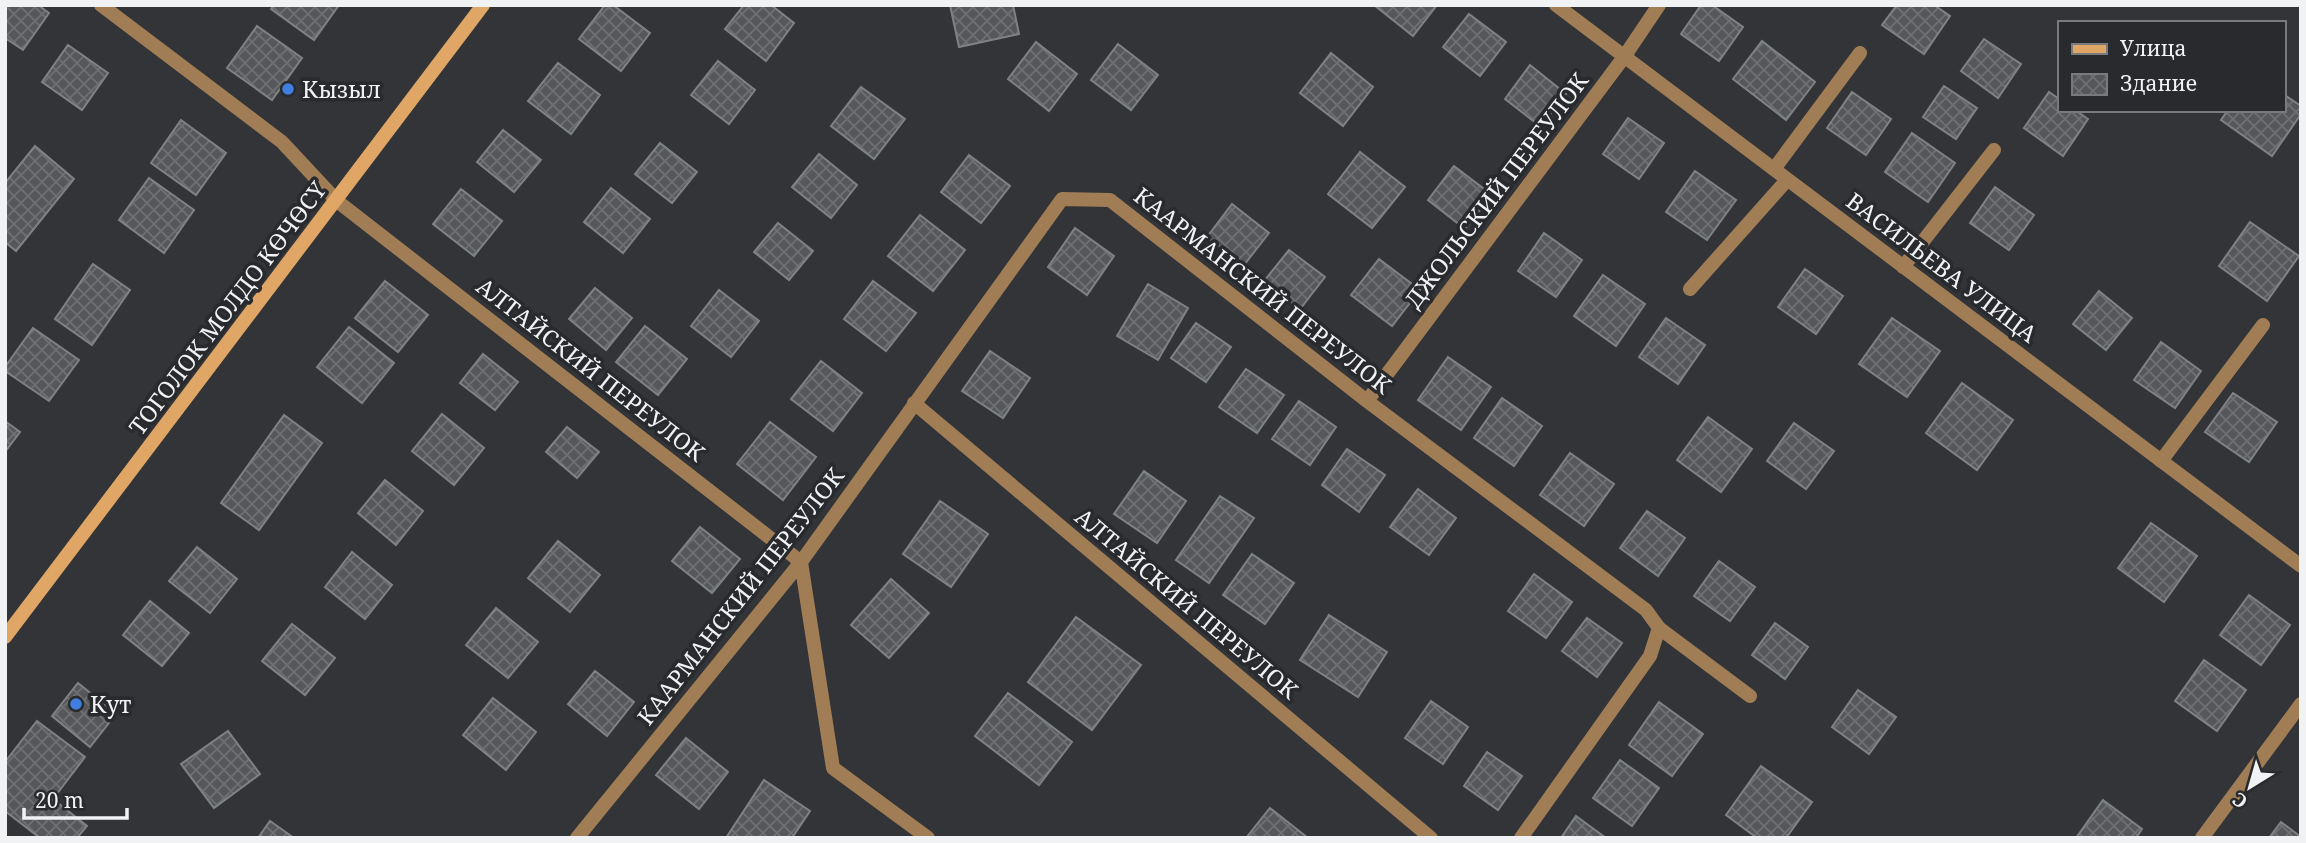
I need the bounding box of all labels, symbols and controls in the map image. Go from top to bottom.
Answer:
legend [2058,21,2285,112]
text: Улица [2120,34,2187,62]
street label: ДЖОЛЬСКИЙ ПЕРЕУЛОК [1397,65,1596,314]
text: Здание [2120,69,2197,97]
place label: Кызыл [302,73,381,105]
marker: Кызыл [280,81,296,97]
street label: ТОГОЛОК МОЛДО КӨЧӨСҮ [121,174,333,441]
street label: КААРМАНСКИЙ ПЕРЕУЛОК [1128,179,1399,401]
street label: ВАСИЛЬЕВА УЛИЦА [1840,185,2045,350]
street label: АЛТАЙСКИЙ ПЕРЕУЛОК [470,270,712,469]
street label: КААРМАНСКИЙ ПЕРЕУЛОК [629,460,851,731]
street label: АЛТАЙСКИЙ ПЕРЕУЛОК [1069,500,1306,706]
place label: Кут [90,688,132,720]
marker: Кут [68,696,84,712]
north arrow [2215,752,2285,822]
scale bar [24,776,128,820]
text: 20 m [35,786,84,814]
text: С [2227,786,2253,815]

